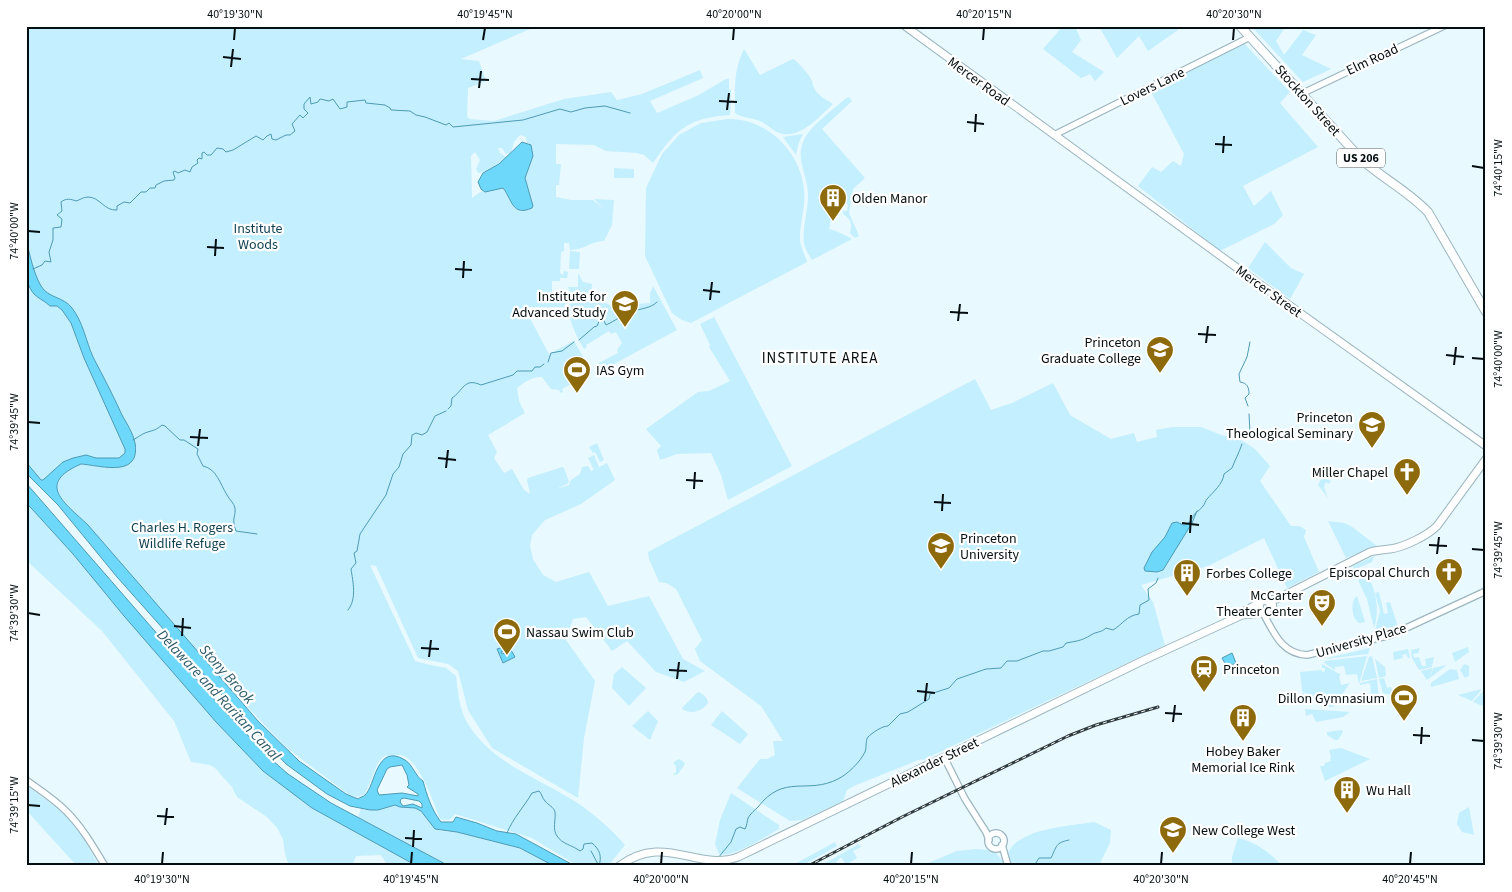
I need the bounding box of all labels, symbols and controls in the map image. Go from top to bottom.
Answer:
text: 40°19'30"N [207,6,263,23]
text: 40°19'45"N [457,6,513,23]
text: 40°20'00"N [706,6,762,23]
text: 40°20'15"N [956,6,1012,23]
text: 40°20'30"N [1206,6,1262,23]
street label: Elm Road [1343,39,1402,81]
street label: Mercer Road [943,52,1014,111]
street label: Stockton Street [1270,61,1345,141]
street label: Lovers Lane [1117,63,1188,111]
text: 74°40'15"W [1490,139,1507,197]
road number: US 206 [1337,148,1385,168]
building icon: Olden Manor [818,183,848,222]
place label: Olden Manor [852,189,928,209]
text: 74°40'00"W [6,202,23,260]
park label: Institute Woods [234,219,283,255]
street label: Mercer Street [1231,261,1306,323]
place label: Institute for Advanced Study [512,287,606,323]
school or university icon: Institute for Advanced Study [610,289,640,328]
text: 74°40'00"W [1490,330,1507,388]
place label: Princeton Graduate College [1041,333,1141,369]
school or university icon: Princeton Graduate College [1145,335,1175,374]
district label: INSTITUTE AREA [762,348,878,369]
sports icon: IAS Gym [562,355,592,394]
place label: IAS Gym [596,361,644,381]
text: 74°39'45"W [6,393,23,451]
place label: Princeton Theological Seminary [1226,408,1353,444]
school or university icon: Princeton Theological Seminary [1357,410,1387,449]
church icon: Miller Chapel [1392,457,1422,496]
place label: Miller Chapel [1312,463,1388,483]
park label: Charles H. Rogers Wildlife Refuge [131,518,233,554]
text: 74°39'45"W [1490,521,1507,579]
place label: Princeton University [960,529,1019,565]
school or university icon: Princeton University [926,531,956,570]
church icon: Episcopal Church [1434,557,1464,596]
building icon: Forbes College [1172,558,1202,597]
place label: Episcopal Church [1329,563,1430,583]
place label: Forbes College [1206,564,1292,584]
text: 74°39'30"W [6,584,23,642]
place label: McCarter Theater Center [1216,586,1303,622]
theatre icon: McCarter Theater Center [1307,588,1337,627]
sports icon: Nassau Swim Club [492,617,522,656]
street label: University Place [1314,618,1409,663]
place label: Nassau Swim Club [526,623,634,643]
water label: Delaware and Raritan Canal [152,625,285,766]
water label: Stony Brook [194,640,260,709]
station icon: Princeton [1189,654,1219,693]
place label: Princeton [1223,660,1280,680]
sports icon: Dillon Gymnasium [1389,683,1419,722]
place label: Dillon Gymnasium [1278,689,1385,709]
building icon: Hobey Baker Memorial Ice Rink [1228,703,1258,742]
text: 74°39'30"W [1490,712,1507,770]
street label: Alexander Street [887,733,982,793]
place label: Hobey Baker Memorial Ice Rink [1191,742,1295,778]
building icon: Wu Hall [1332,775,1362,814]
text: 74°39'15"W [6,776,23,834]
place label: Wu Hall [1366,781,1411,801]
school or university icon: New College West [1158,815,1188,854]
place label: New College West [1192,821,1296,841]
text: 40°19'30"N [134,871,190,888]
text: 40°19'45"N [383,871,439,888]
text: 40°20'00"N [633,871,689,888]
text: 40°20'15"N [883,871,939,888]
text: 40°20'30"N [1133,871,1189,888]
text: 40°20'45"N [1382,871,1438,888]

